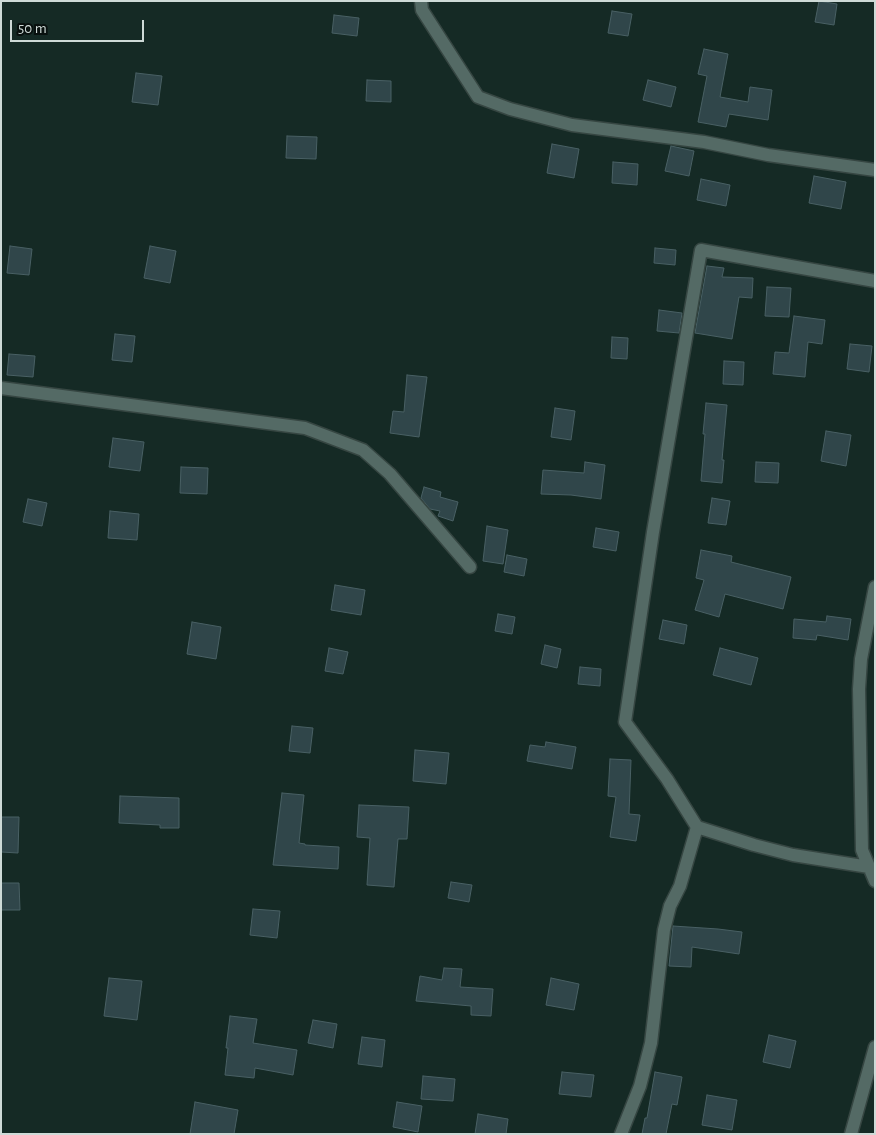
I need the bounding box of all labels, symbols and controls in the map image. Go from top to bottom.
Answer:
scale bar [12,10,146,42]
text: 50 m [18,21,47,36]

